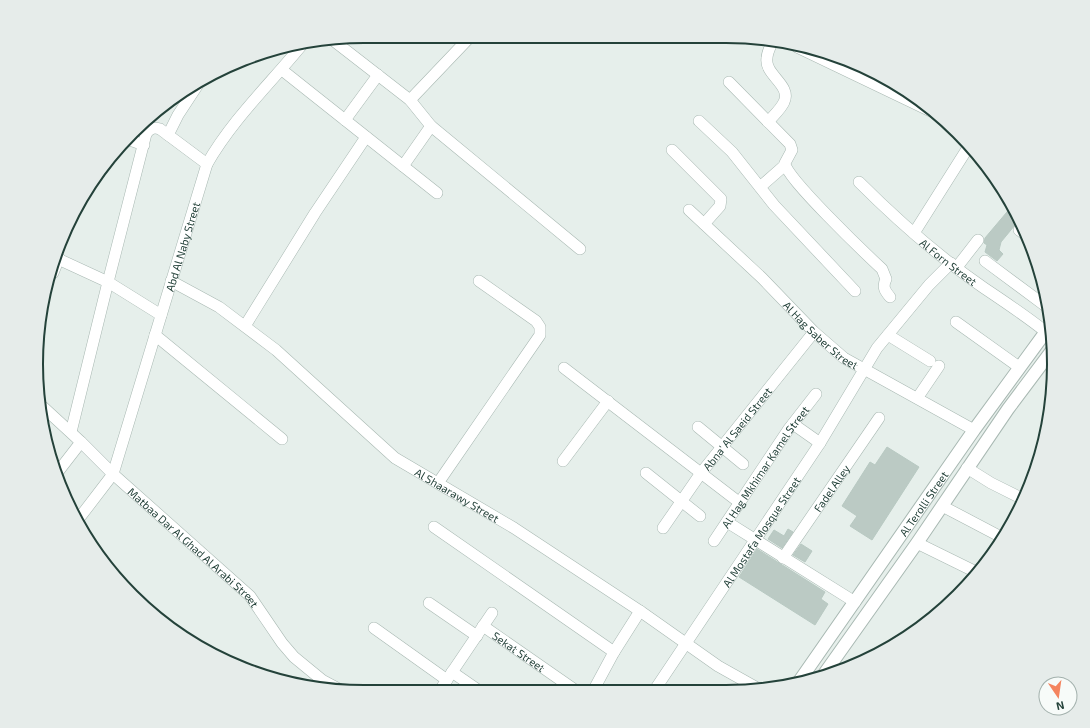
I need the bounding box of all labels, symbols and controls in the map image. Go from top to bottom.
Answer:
street label: Abd Al Naby Street [162,200,202,293]
street label: Al Forn Street [918,235,980,288]
street label: Al Hag Saber Street [781,298,861,371]
street label: Abna' Al Saeid Street [700,384,774,472]
street label: Al Hag Mkhimar Kamel Street [718,403,811,530]
street label: Fadel Alley [810,462,852,514]
street label: Al Shaarawy Street [413,465,502,524]
street label: Al Terolli Street [896,468,950,538]
street label: Al Mostafa Mosque Street [719,474,802,589]
street label: Matbaa Dar Al Ghad Al Arabi Street [126,484,262,609]
street label: Sekat Street [490,628,548,674]
north arrow [1038,676,1078,716]
text: N [1055,699,1066,713]

